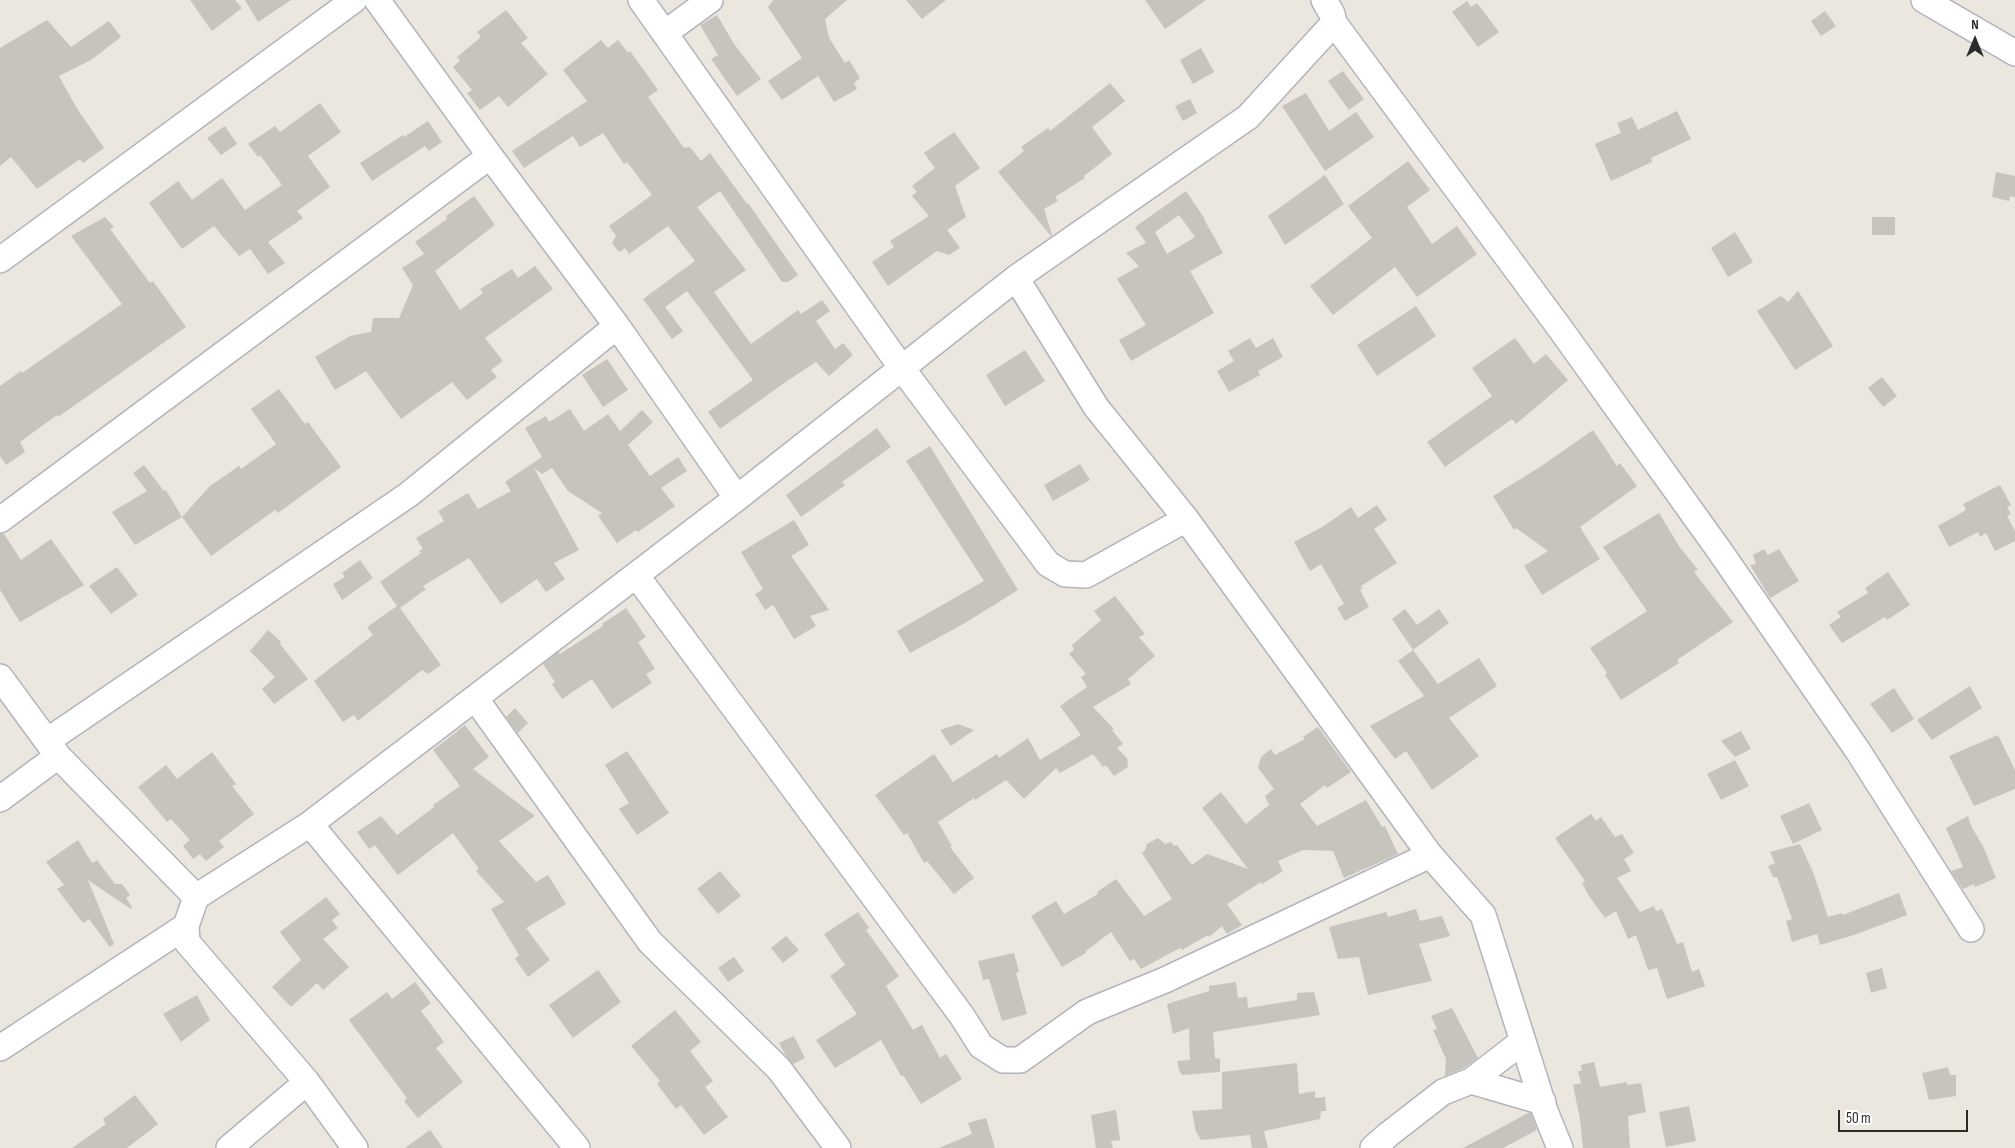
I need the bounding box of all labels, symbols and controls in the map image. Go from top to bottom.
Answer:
north arrow [1950,15,2000,65]
text: N [1971,16,1979,33]
scale bar [1840,1100,1970,1132]
text: 50 m [1846,1109,1871,1128]

